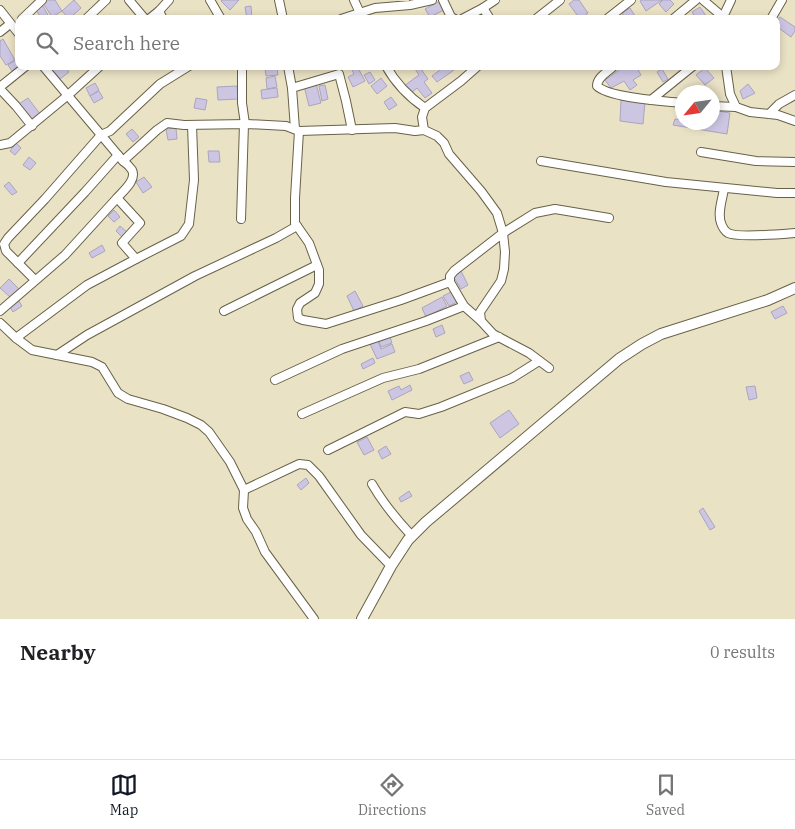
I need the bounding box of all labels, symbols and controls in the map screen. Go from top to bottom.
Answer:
search box [15,15,780,70]
icon: search [33,29,61,57]
text: Search here [73,31,180,55]
north arrow [675,85,720,130]
text: Nearby [20,638,96,666]
text: 0 results [710,642,775,662]
tab: Map [110,771,138,819]
tab: Directions [358,771,426,819]
tab: Saved [646,771,685,819]

